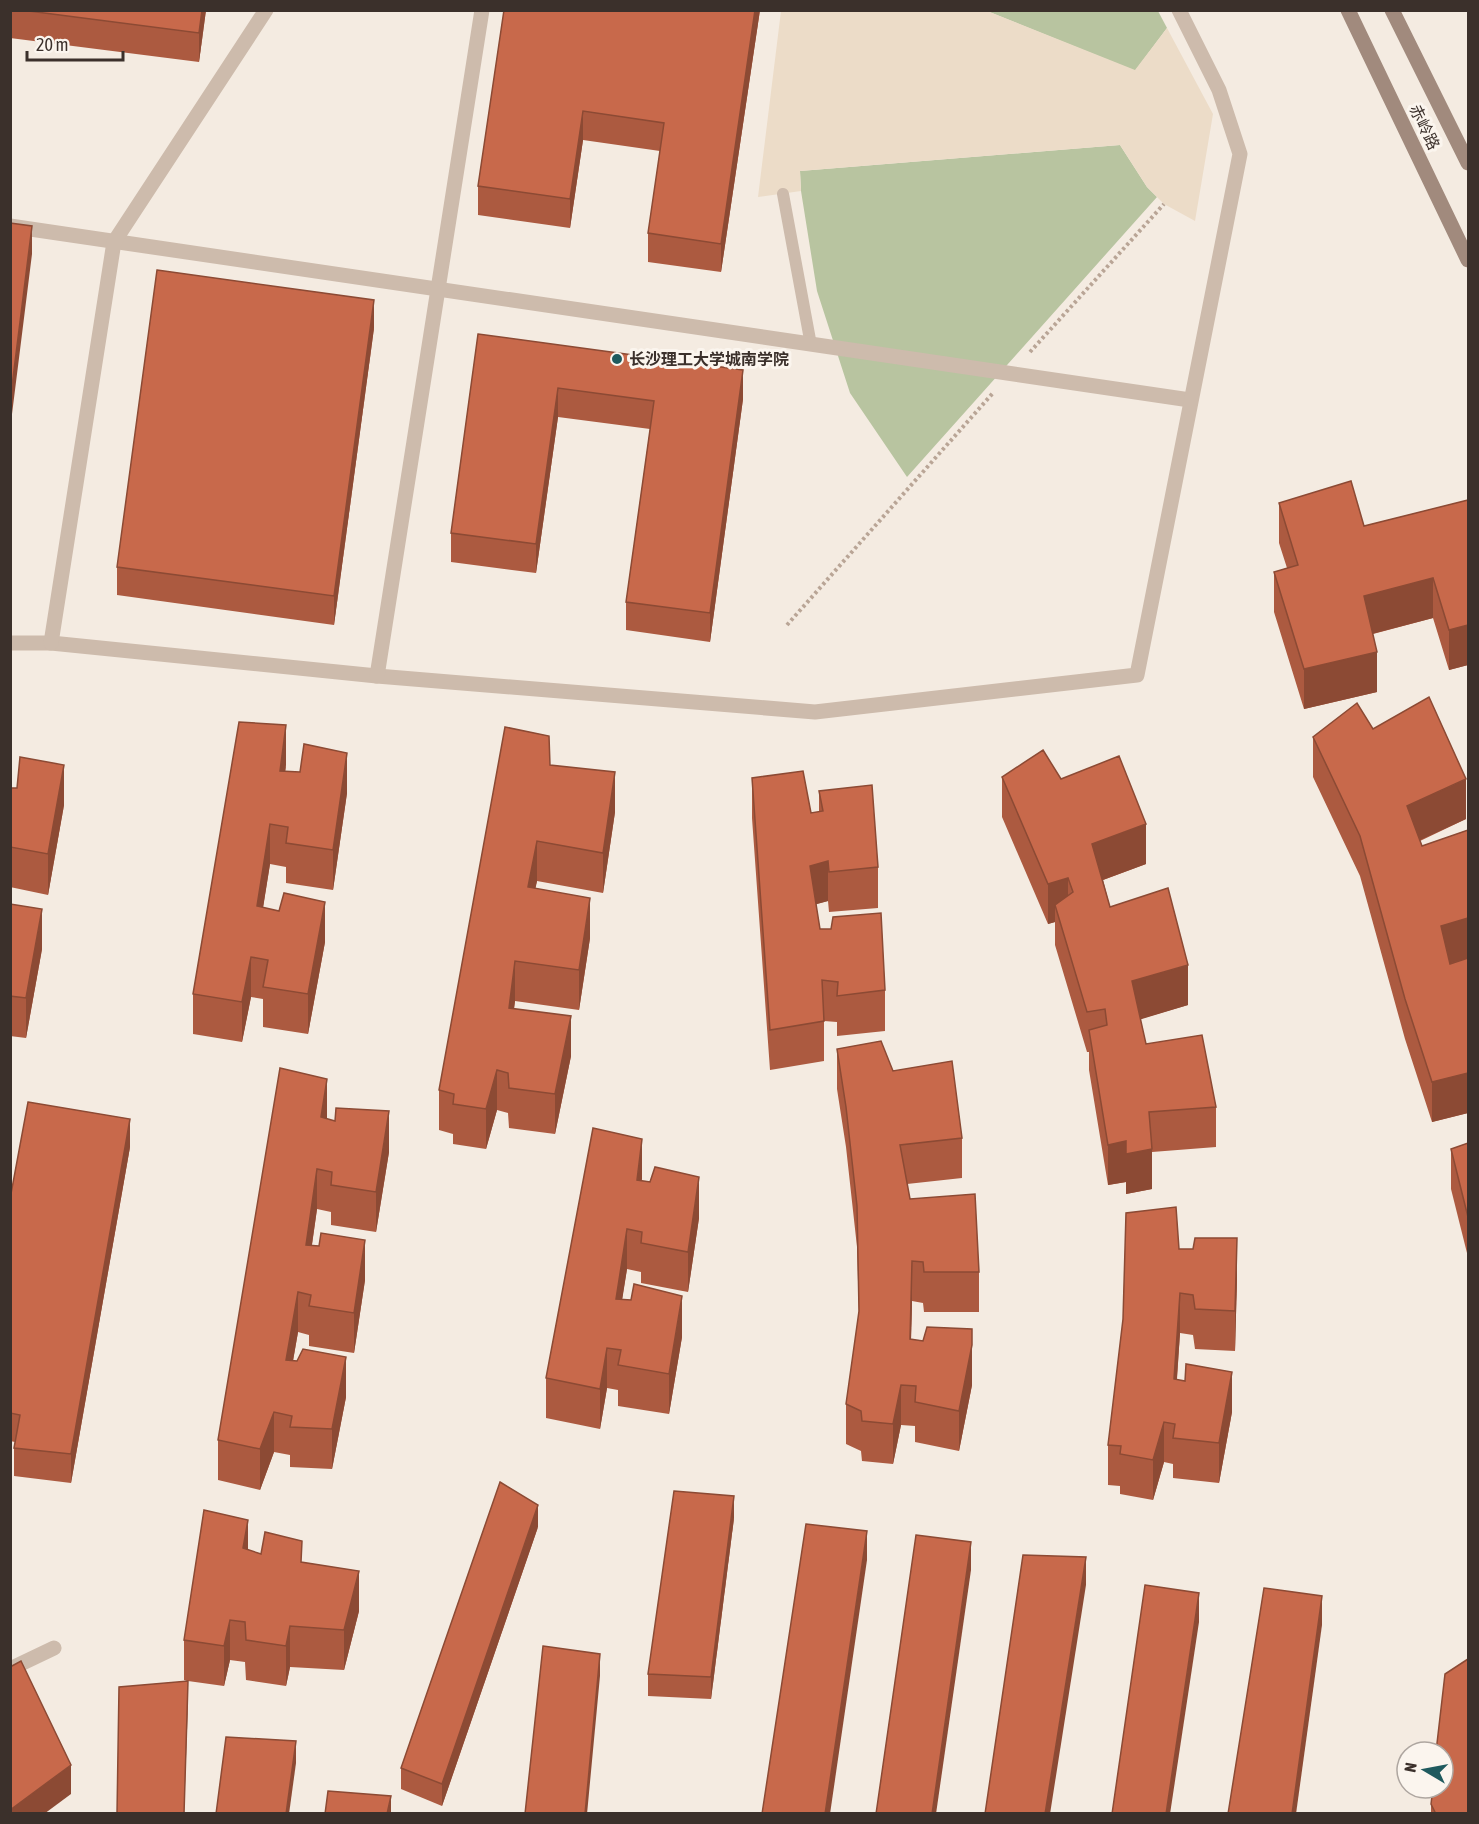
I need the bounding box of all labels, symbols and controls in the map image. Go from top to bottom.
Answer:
scale bar [27,24,123,62]
text: 20 m [36,34,68,55]
street label: 赤岭路 [1406,101,1444,153]
place label: 长沙理工大学城南学院 [629,350,789,368]
marker: 长沙理工大学城南学院 [610,352,624,366]
north arrow [1395,1740,1455,1800]
text: N [1401,1761,1420,1774]

